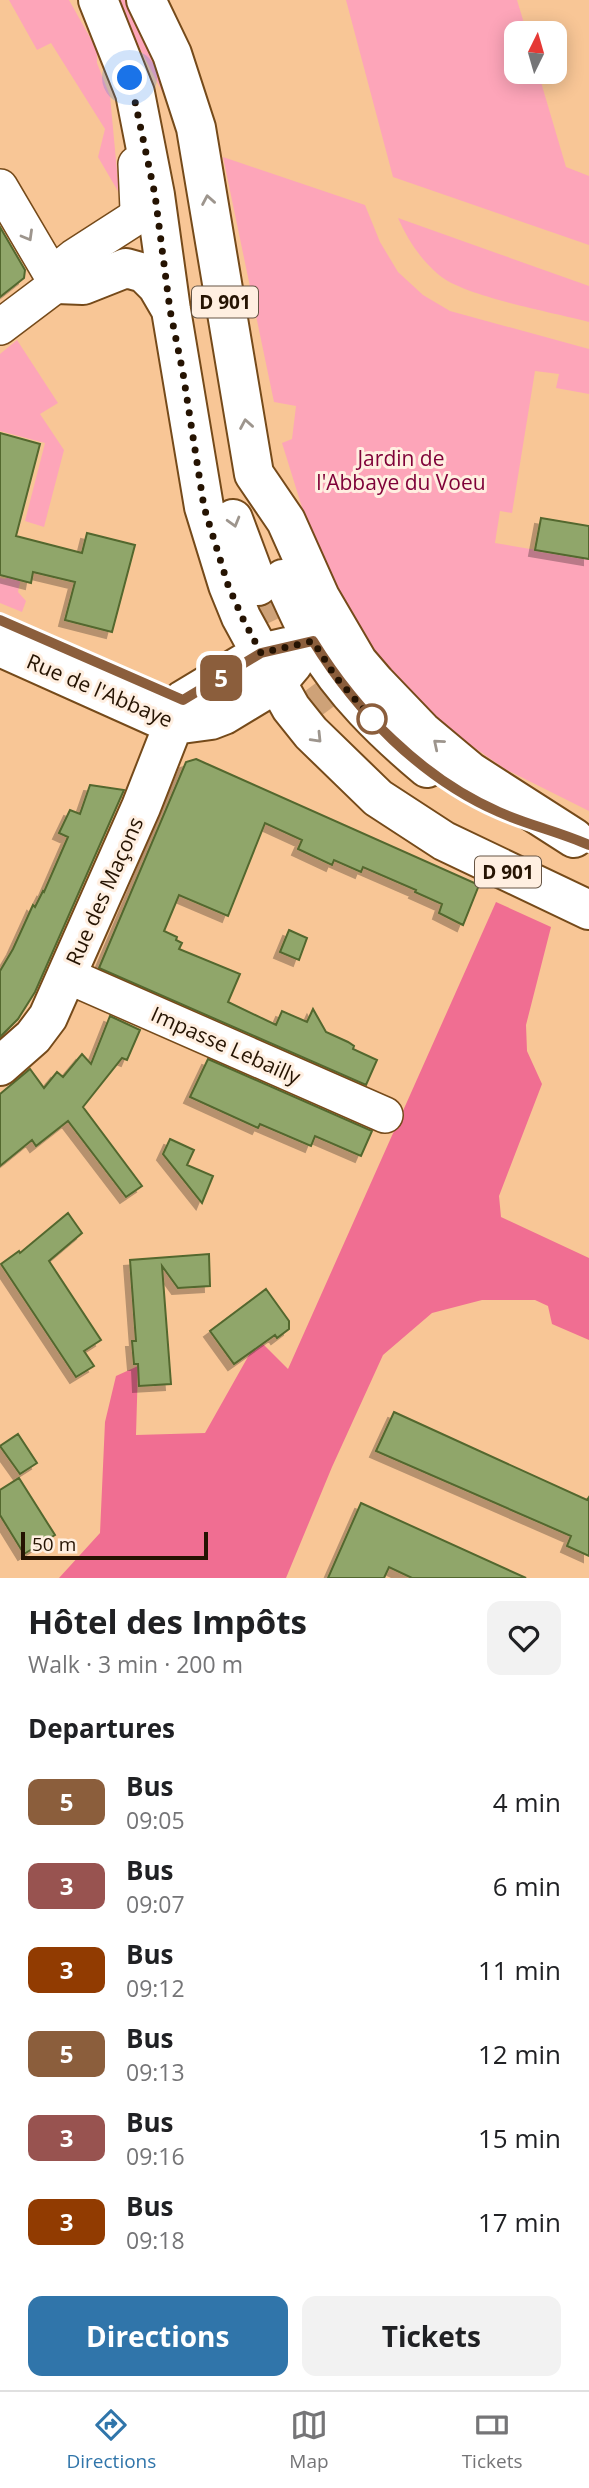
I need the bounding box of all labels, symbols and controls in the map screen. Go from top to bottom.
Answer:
north arrow [504,21,567,84]
map controls [504,21,567,84]
your location [112,60,147,95]
one-way arrow [201,194,216,206]
one-way arrow [20,228,33,241]
road number: D 901 [192,286,258,318]
one-way arrow [239,418,254,430]
park label: Jardin de l'Abbaye du Voeu [316,444,486,496]
one-way arrow [226,516,241,528]
street label: Rue de l'Abbaye [23,647,177,733]
line badge: 5 [198,655,244,701]
text: 5 [214,661,228,694]
unlabelled marker [357,704,387,734]
one-way arrow [308,730,321,743]
one-way arrow [433,740,446,752]
street label: Rue des Maçons [59,813,149,969]
road number: D 901 [475,856,541,888]
street label: Impasse Lebailly [147,1000,306,1091]
scale bar [21,1529,208,1561]
text: 50 m [32,1531,76,1557]
text: Hôtel des Impôts [28,1599,307,1644]
button: heart [487,1601,561,1675]
text: Walk · 3 min · 200 m [28,1648,243,1680]
text: Departures [28,1710,175,1746]
text: Bus [126,1768,173,1804]
text: 4 min [493,1784,561,1820]
text: 5 [60,1785,73,1818]
text: 09:05 [126,1804,185,1836]
text: Bus [126,1852,173,1888]
text: 6 min [493,1868,561,1904]
text: 3 [60,1869,73,1902]
text: 09:07 [126,1888,185,1920]
text: Bus [126,1936,173,1972]
text: 11 min [478,1952,561,1988]
text: 3 [60,1953,73,1986]
text: 09:12 [126,1972,185,2004]
text: Bus [126,2020,173,2056]
text: 12 min [478,2036,561,2072]
text: 5 [60,2037,73,2070]
text: 09:13 [126,2056,185,2088]
text: Bus [126,2104,173,2140]
text: 15 min [478,2120,561,2156]
text: 3 [60,2121,73,2154]
text: 09:16 [126,2140,185,2172]
text: Bus [126,2188,173,2224]
text: 17 min [478,2204,561,2240]
text: 3 [60,2205,73,2238]
text: 09:18 [126,2224,185,2256]
button: Directions [28,2296,288,2376]
button: Tickets [302,2296,561,2376]
tab: Directions [67,2406,156,2474]
tab: Map [289,2406,329,2474]
tab: Tickets [462,2406,522,2474]

